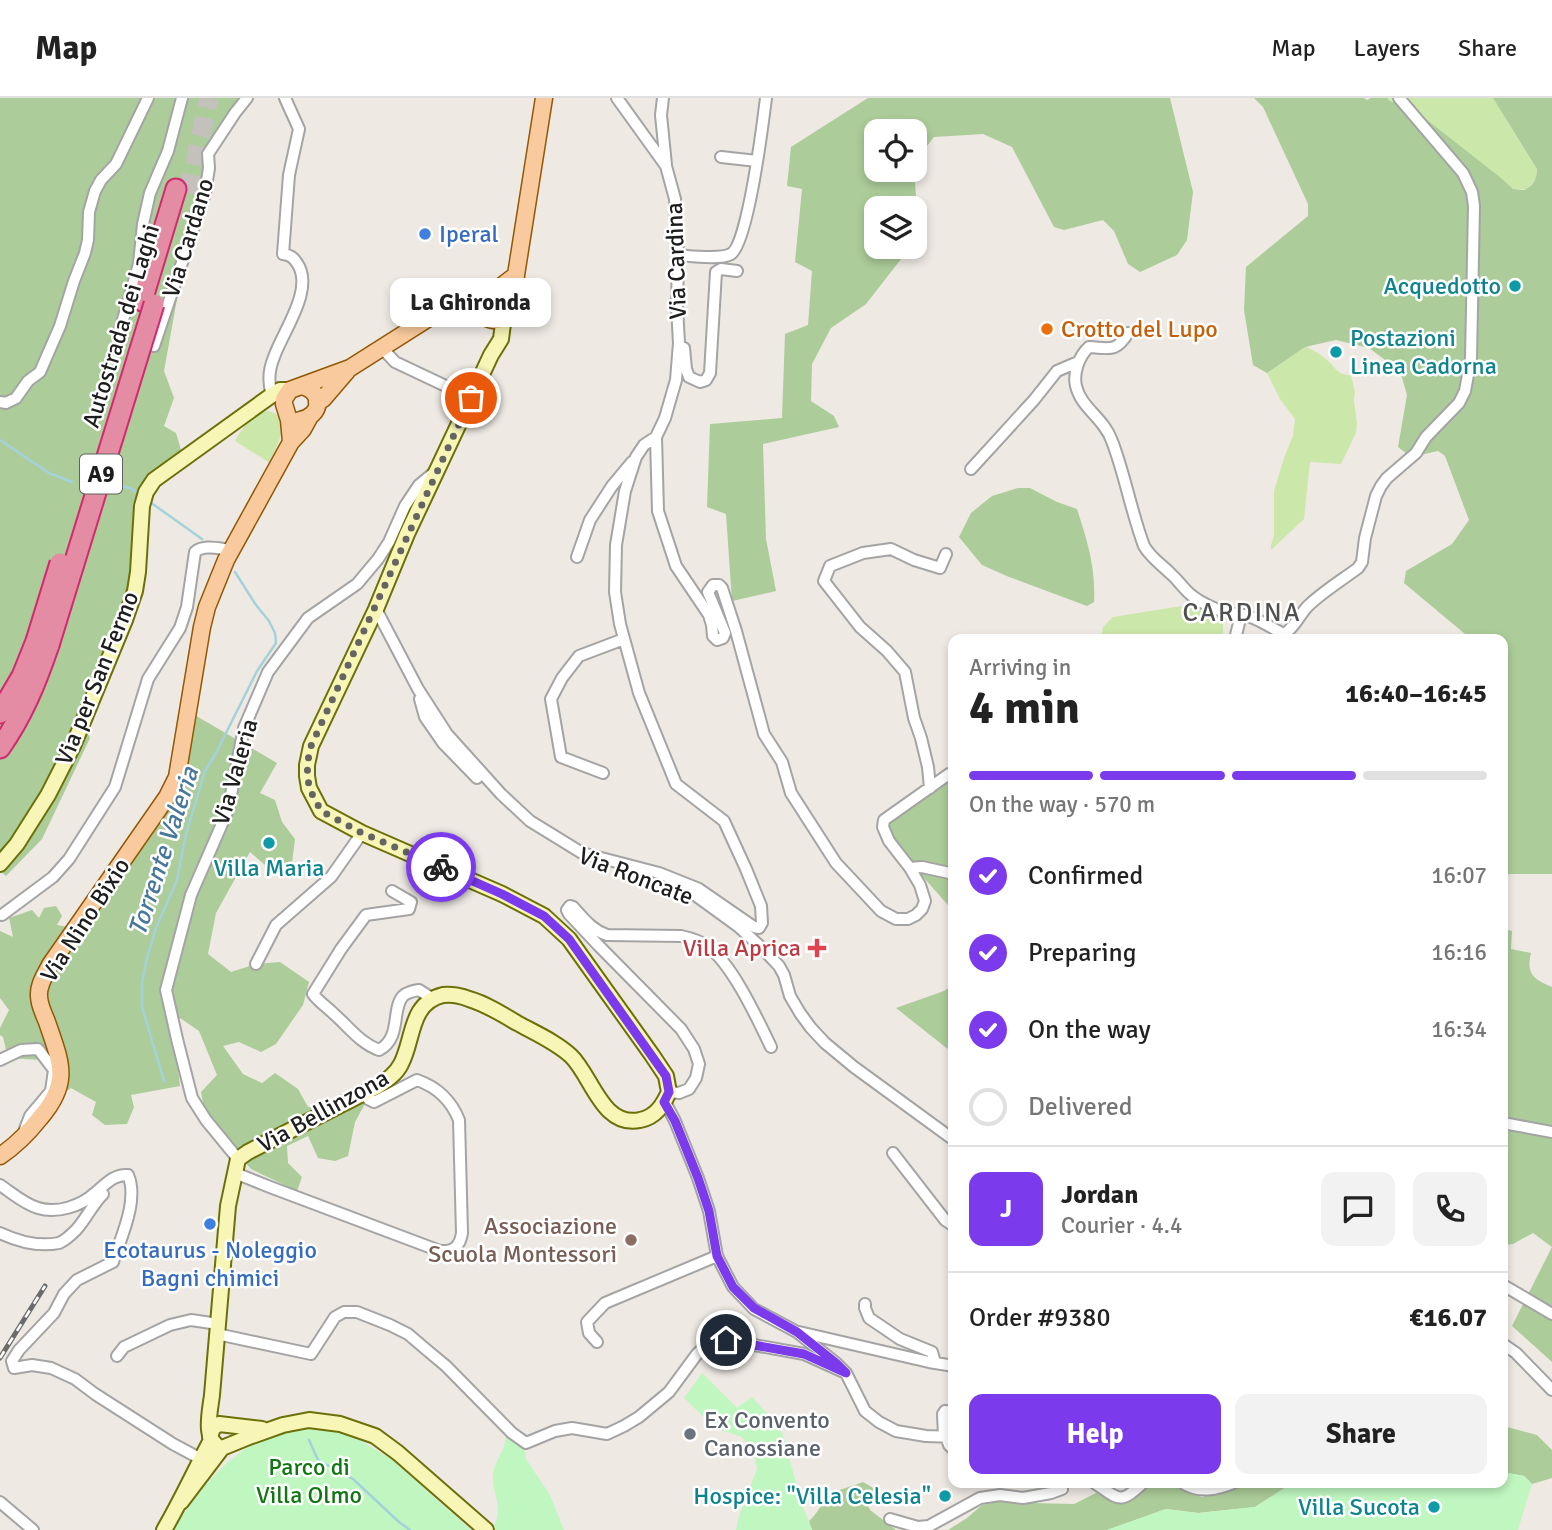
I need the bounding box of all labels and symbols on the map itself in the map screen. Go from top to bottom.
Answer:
street label: Via Cardano [156,175,220,301]
street label: Via Cardina [659,202,693,320]
place label: Iperal [439,219,499,249]
street label: Autostrada dei Laghi [76,221,166,431]
marker: Iperal [417,226,433,242]
place label: Acquedotto [1383,271,1501,301]
marker: Acquedotto [1507,278,1523,294]
callout: La Ghironda [391,279,552,328]
place label: Crotto del Lupo [1061,314,1218,344]
marker: Crotto del Lupo [1039,321,1055,337]
place label: Postazioni Linea Cadorna [1350,323,1497,381]
marker: Postazioni Linea Cadorna [1328,344,1344,360]
pin [441,368,501,428]
road number: A9 [80,454,122,494]
street label: Via per San Fermo [48,587,146,769]
district label: CARDINA [1182,597,1302,629]
street label: Via Valeria [205,715,265,829]
water label: Torrente Valeria [122,762,207,940]
courier [406,832,476,902]
marker: Villa Maria [261,835,277,851]
street label: Via Roncate [574,840,698,912]
street label: Via Nino Bixio [34,852,136,988]
place label: Villa Maria [213,853,325,883]
place label: Villa Aprica [683,933,801,963]
marker: Villa Aprica [807,938,827,958]
street label: Via Bellinzona [252,1063,394,1159]
place label: Associazione Scuola Montessori [428,1211,617,1269]
marker: Ecotaurus - Noleggio Bagni chimici [202,1216,218,1232]
marker: Associazione Scuola Montessori [623,1232,639,1248]
place label: Ecotaurus - Noleggio Bagni chimici [103,1235,317,1293]
pin [696,1310,756,1370]
place label: Ex Convento Canossiane [704,1405,830,1463]
marker: Ex Convento Canossiane [682,1426,698,1442]
park label: Parco di Villa Olmo [256,1452,362,1510]
place label: Hospice: "Villa Celesia" [693,1481,931,1511]
marker: Hospice: "Villa Celesia" [937,1488,953,1504]
place label: Villa Sucota [1298,1492,1420,1522]
marker: Villa Sucota [1426,1499,1442,1515]

